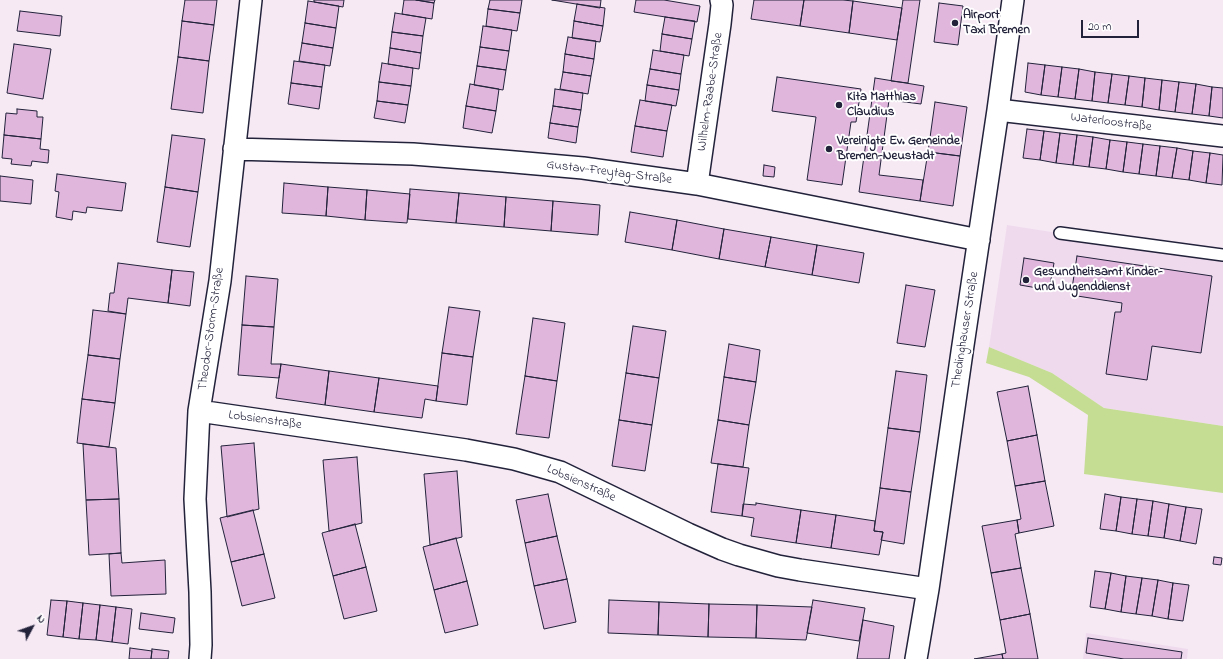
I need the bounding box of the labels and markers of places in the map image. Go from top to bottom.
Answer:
place label: Airport Taxi Bremen [963,8,1030,39]
marker: Airport Taxi Bremen [950,18,960,28]
place label: Kita Matthias Claudius [847,90,916,121]
marker: Kita Matthias Claudius [834,100,844,110]
place label: Vereinigte Ev. Gemeinde Bremen-Neustadt [837,134,960,165]
marker: Vereinigte Ev. Gemeinde Bremen-Neustadt [824,144,834,154]
place label: Gesundheitsamt Kinder- und Jugenddienst [1034,265,1163,296]
marker: Gesundheitsamt Kinder- und Jugenddienst [1021,275,1031,285]

